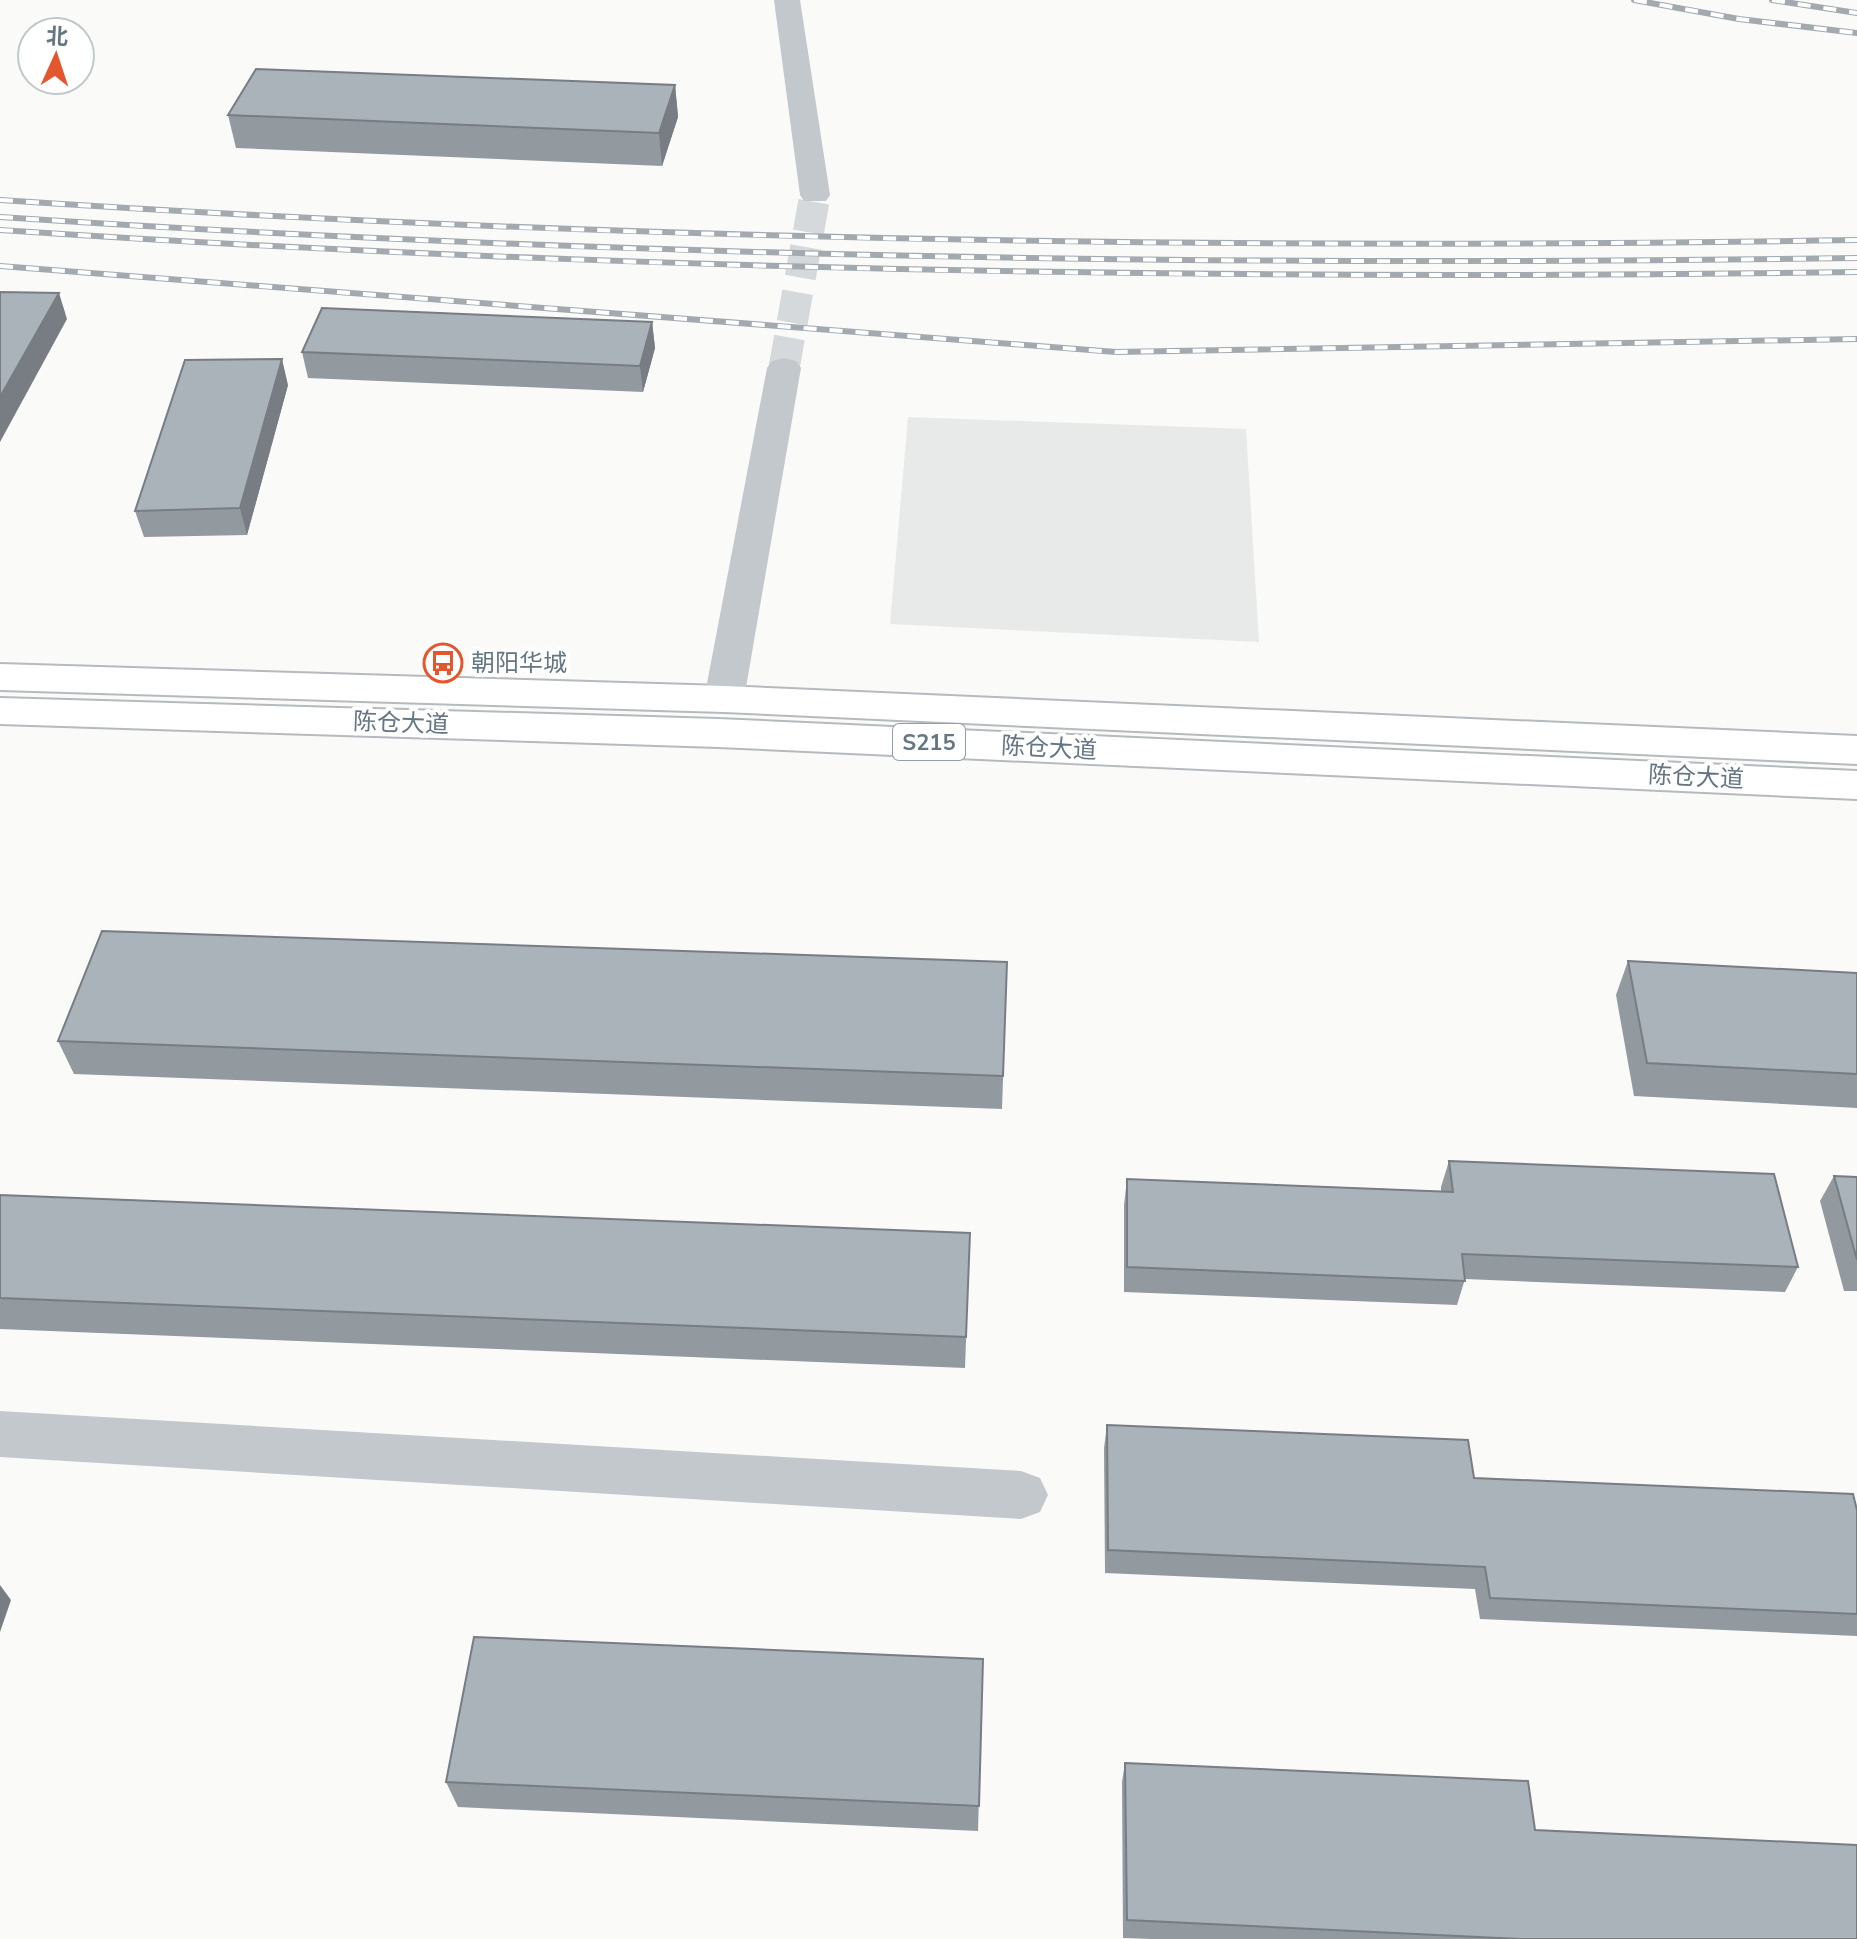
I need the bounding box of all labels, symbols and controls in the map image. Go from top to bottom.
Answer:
north arrow [16,16,96,96]
text: 北 [45,21,69,53]
bus stop icon: 朝阳华城 [422,642,464,684]
place label: 朝阳华城 [471,647,567,679]
street label: 陈仓大道 [352,705,450,741]
road number: S215 [893,724,965,760]
street label: 陈仓大道 [1000,730,1098,766]
street label: 陈仓大道 [1647,759,1745,795]

